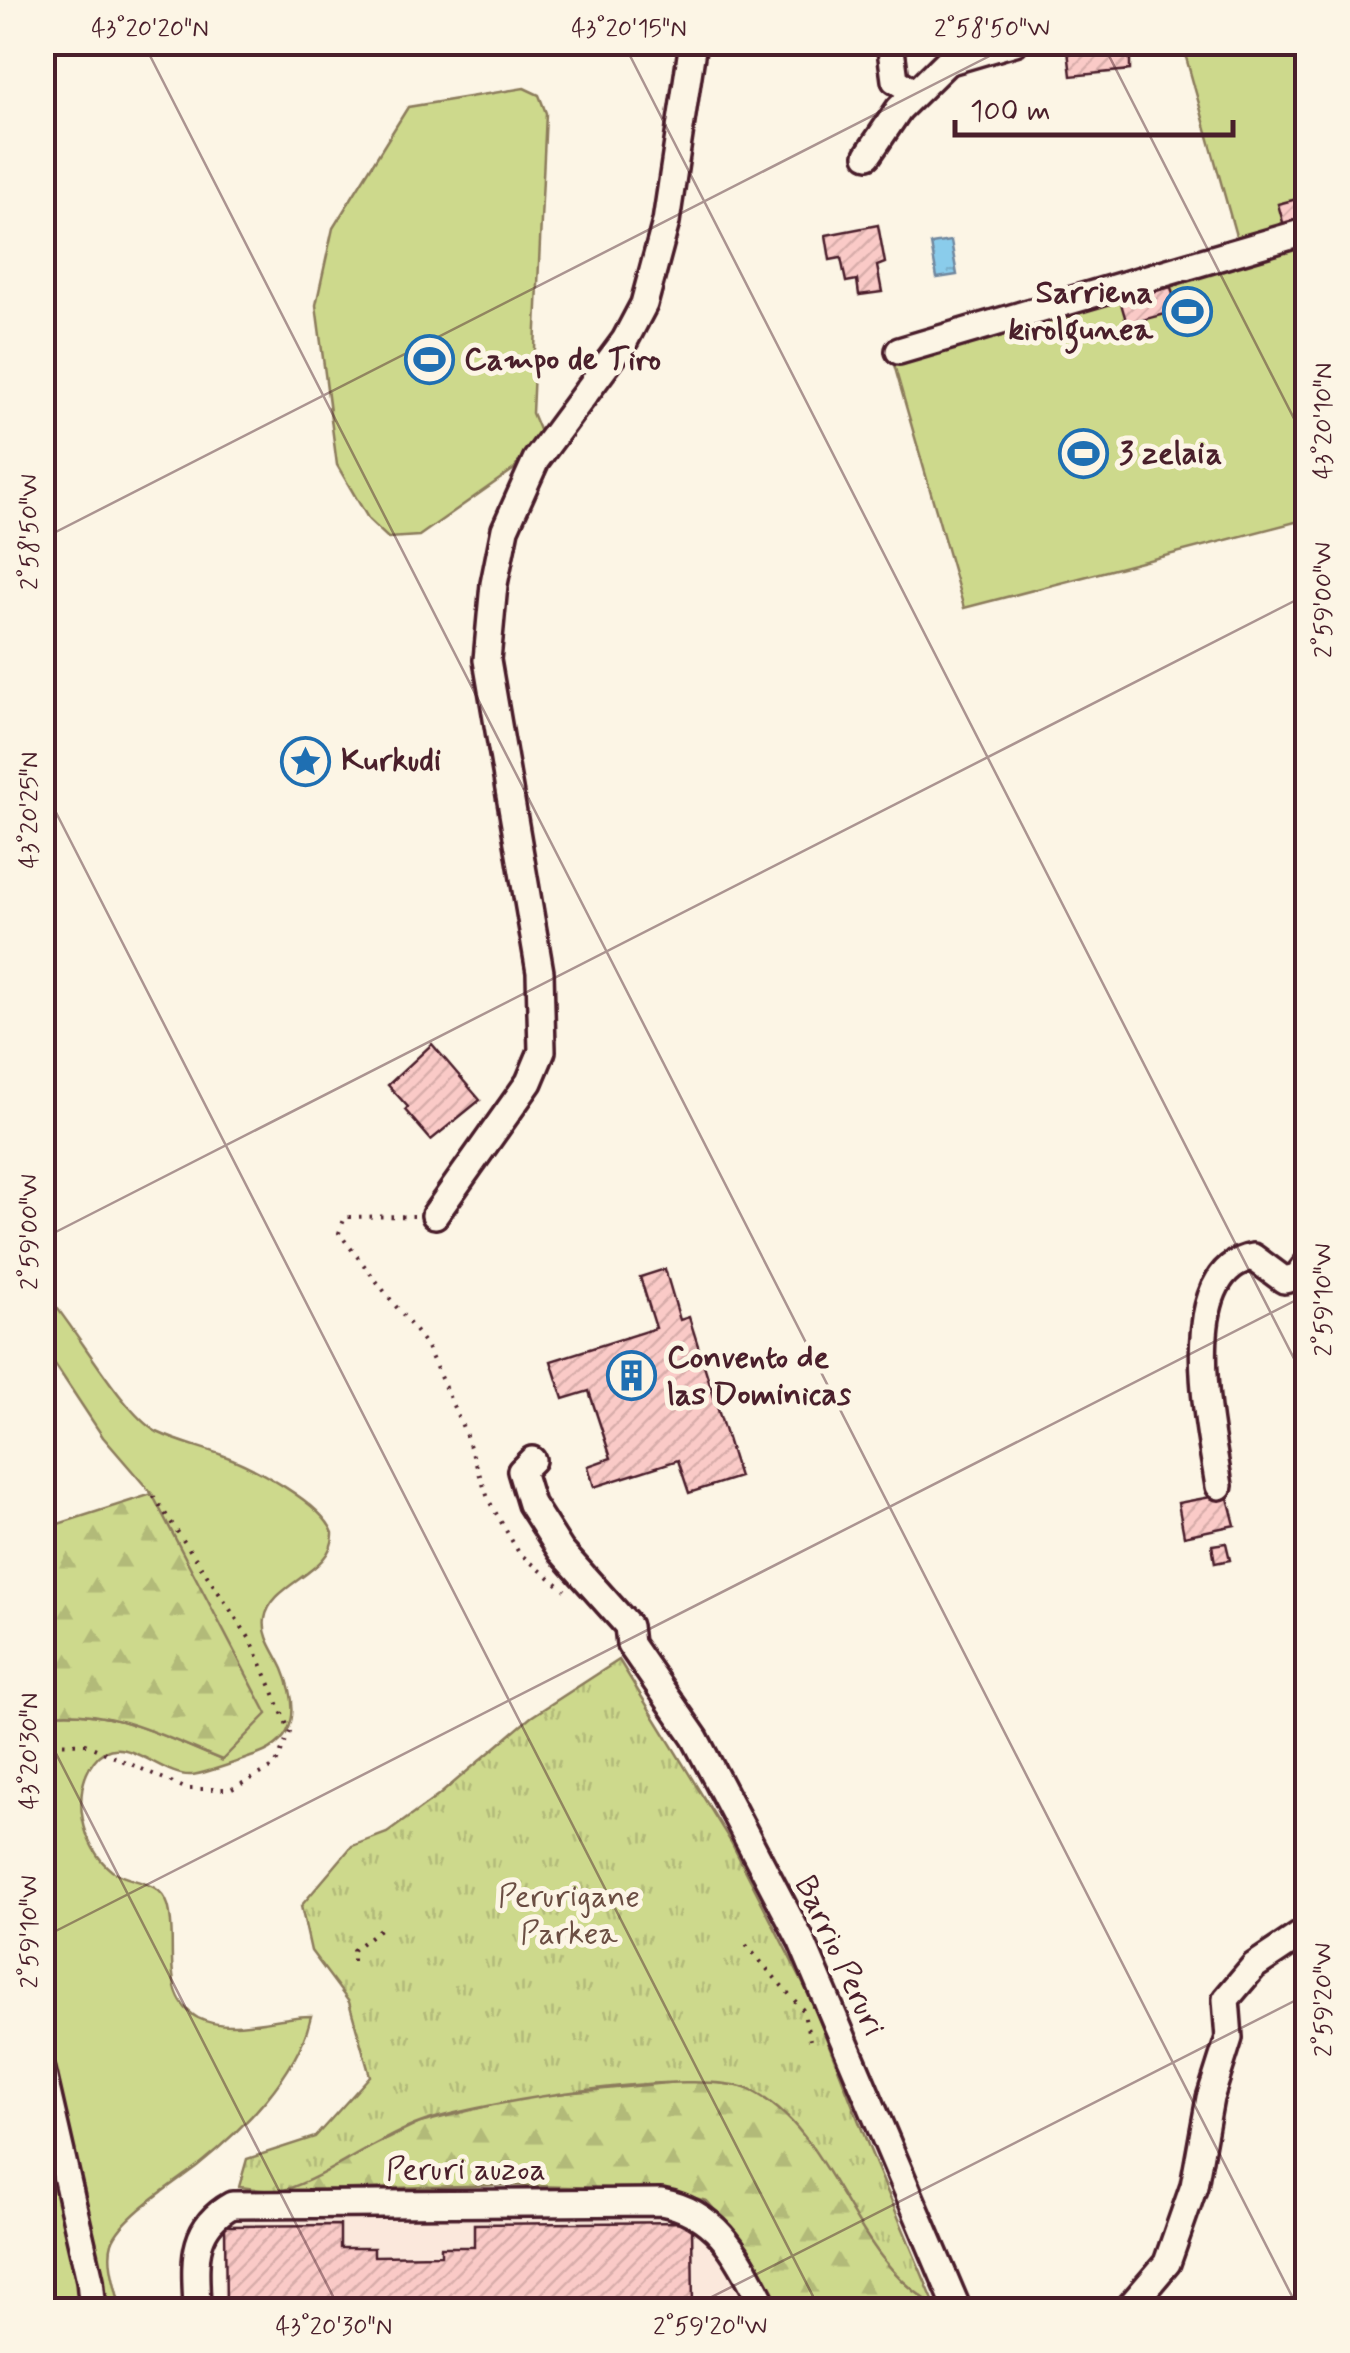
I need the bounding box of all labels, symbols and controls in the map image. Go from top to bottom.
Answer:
text: 43°20'20"N [91,13,209,46]
text: 43°20'15"N [571,13,687,46]
text: 2°58'50"W [934,13,1050,46]
scale bar [955,75,1232,137]
text: 100 m [970,92,1051,131]
place label: Sarriena kirolgunea [1008,272,1154,355]
sports icon: Sarriena kirolgunea [1162,285,1214,337]
sports icon: Campo de Tiro [403,334,455,386]
place label: Campo de Tiro [464,339,661,381]
text: 43°20'10"N [1308,363,1341,479]
sports icon: 3 zelaia [1058,428,1110,480]
place label: 3 zelaia [1119,433,1222,475]
text: 2°58'50"W [14,474,47,590]
text: 2°59'00"W [1308,542,1341,658]
place icon: Kurkudi [280,735,332,787]
place label: Kurkudi [341,740,441,782]
text: 43°20'25"N [14,752,47,868]
text: 2°59'00"W [14,1174,47,1290]
text: 2°59'10"W [1308,1243,1341,1357]
place label: Convento de las Dominicas [667,1337,852,1416]
building icon: Convento de las Dominicas [606,1350,658,1402]
text: 43°20'30"N [14,1693,47,1809]
street label: Barrio Peruri [784,1869,894,2043]
text: 2°59'10"W [14,1875,47,1989]
park label: Perurigane Parkea [498,1876,640,1955]
text: 2°59'20"W [1308,1943,1341,2057]
street label: Peruri auzoa [386,2149,546,2191]
text: 43°20'30"N [276,2311,392,2344]
text: 2°59'20"W [653,2311,767,2344]

